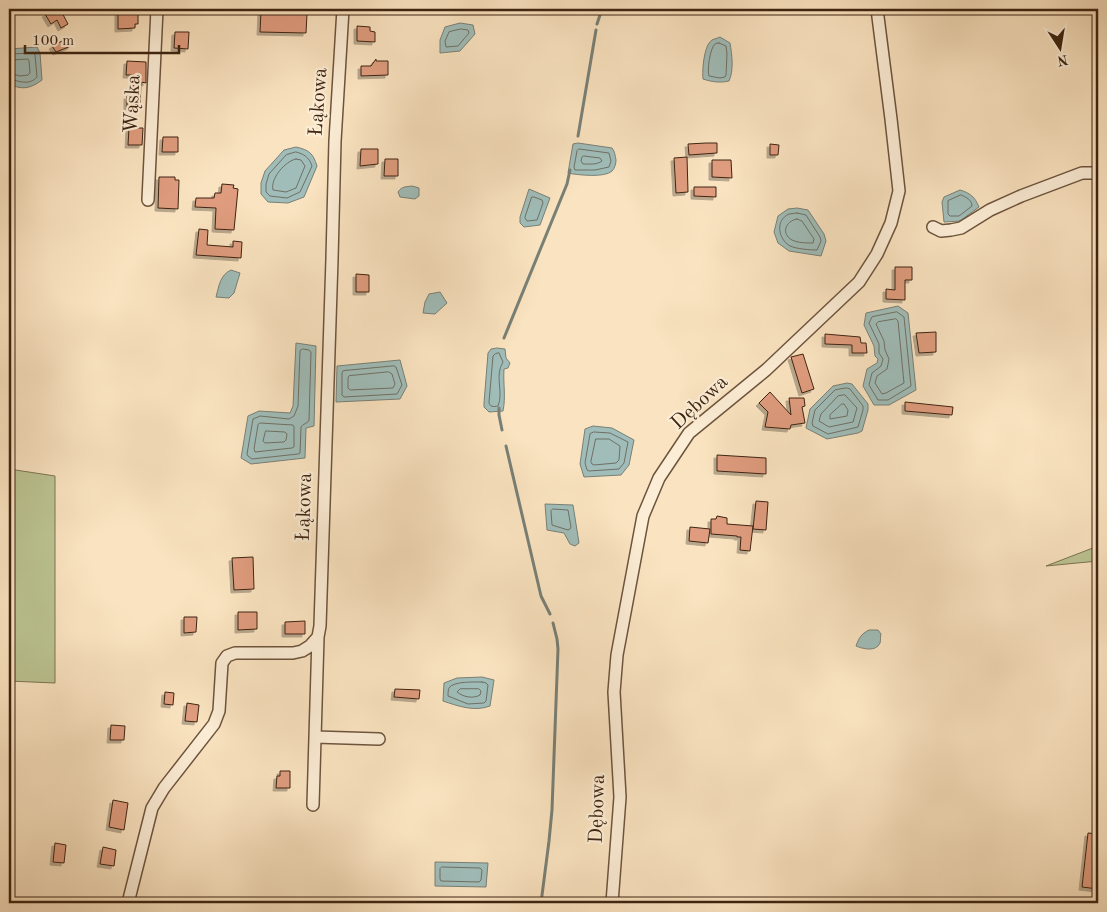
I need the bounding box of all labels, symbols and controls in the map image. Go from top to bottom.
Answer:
scale bar [25,22,179,54]
north arrow [1034,22,1084,72]
text: 100 m [32,34,74,49]
text: N [1056,52,1069,68]
street label: Łąkowa [307,67,331,137]
street label: Wąska [121,74,145,134]
street label: Dębowa [668,372,732,434]
street label: Łąkowa [294,472,316,542]
street label: Dębowa [587,774,609,844]

